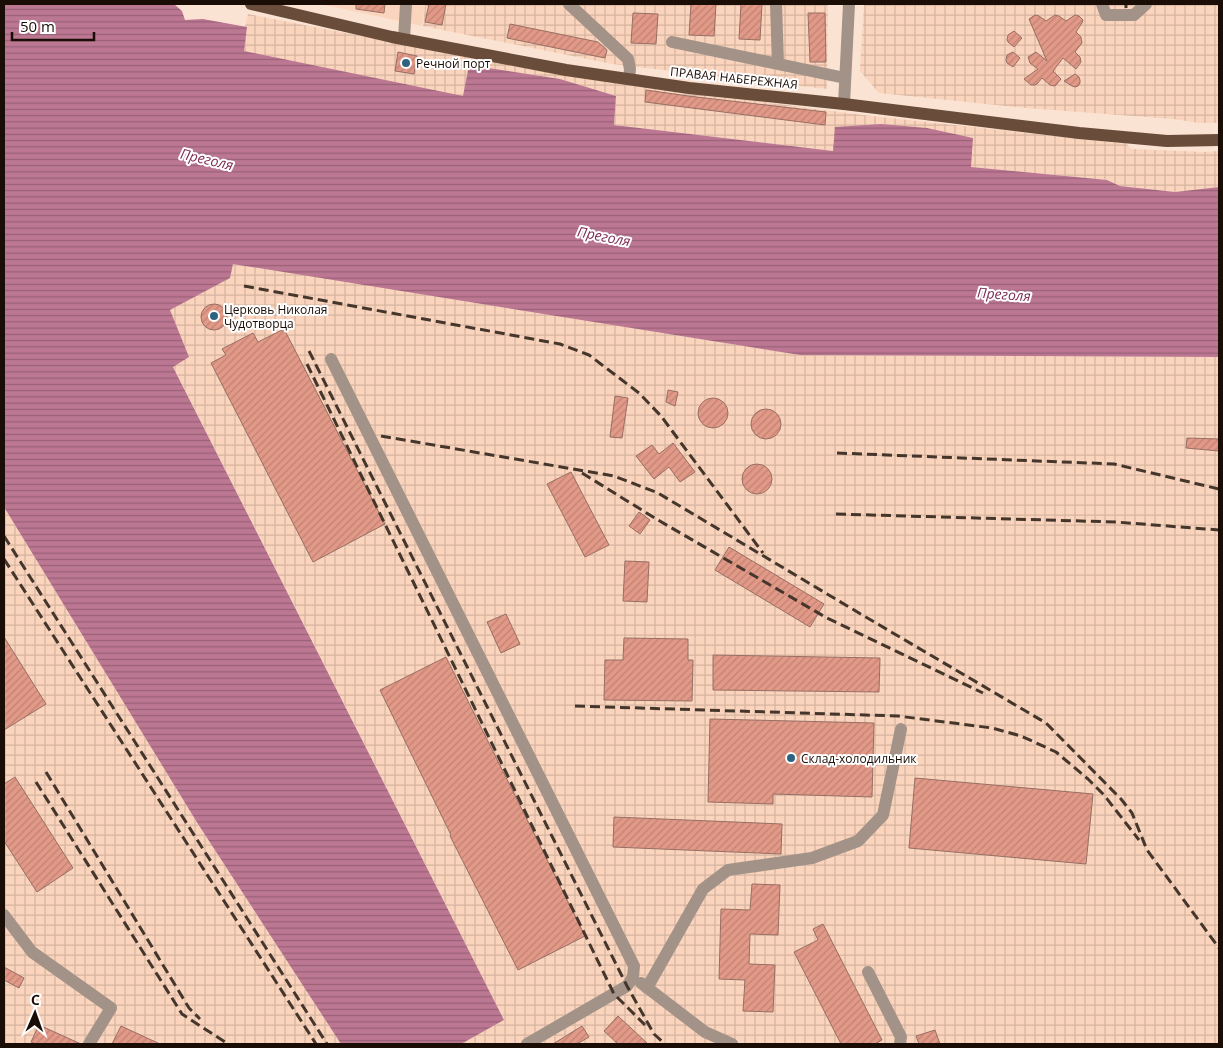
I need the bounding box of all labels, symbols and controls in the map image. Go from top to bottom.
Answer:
scale bar [12,10,95,42]
text: 50 m [20,16,55,36]
place label: Речной порт [416,55,491,72]
marker: Речной порт [400,57,412,69]
street label: ПРАВАЯ НАБЕРЕЖНАЯ [669,63,799,93]
water label: Преголя [179,144,235,174]
water label: Преголя [576,222,632,250]
water label: Преголя [977,283,1031,305]
place label: Церковь Николая Чудотворца [224,301,328,332]
marker: Церковь Николая Чудотворца [208,310,220,322]
place label: Склад-холодильник [801,750,917,767]
marker: Склад-холодильник [785,752,797,764]
north arrow [10,988,60,1038]
text: С [31,990,40,1009]

